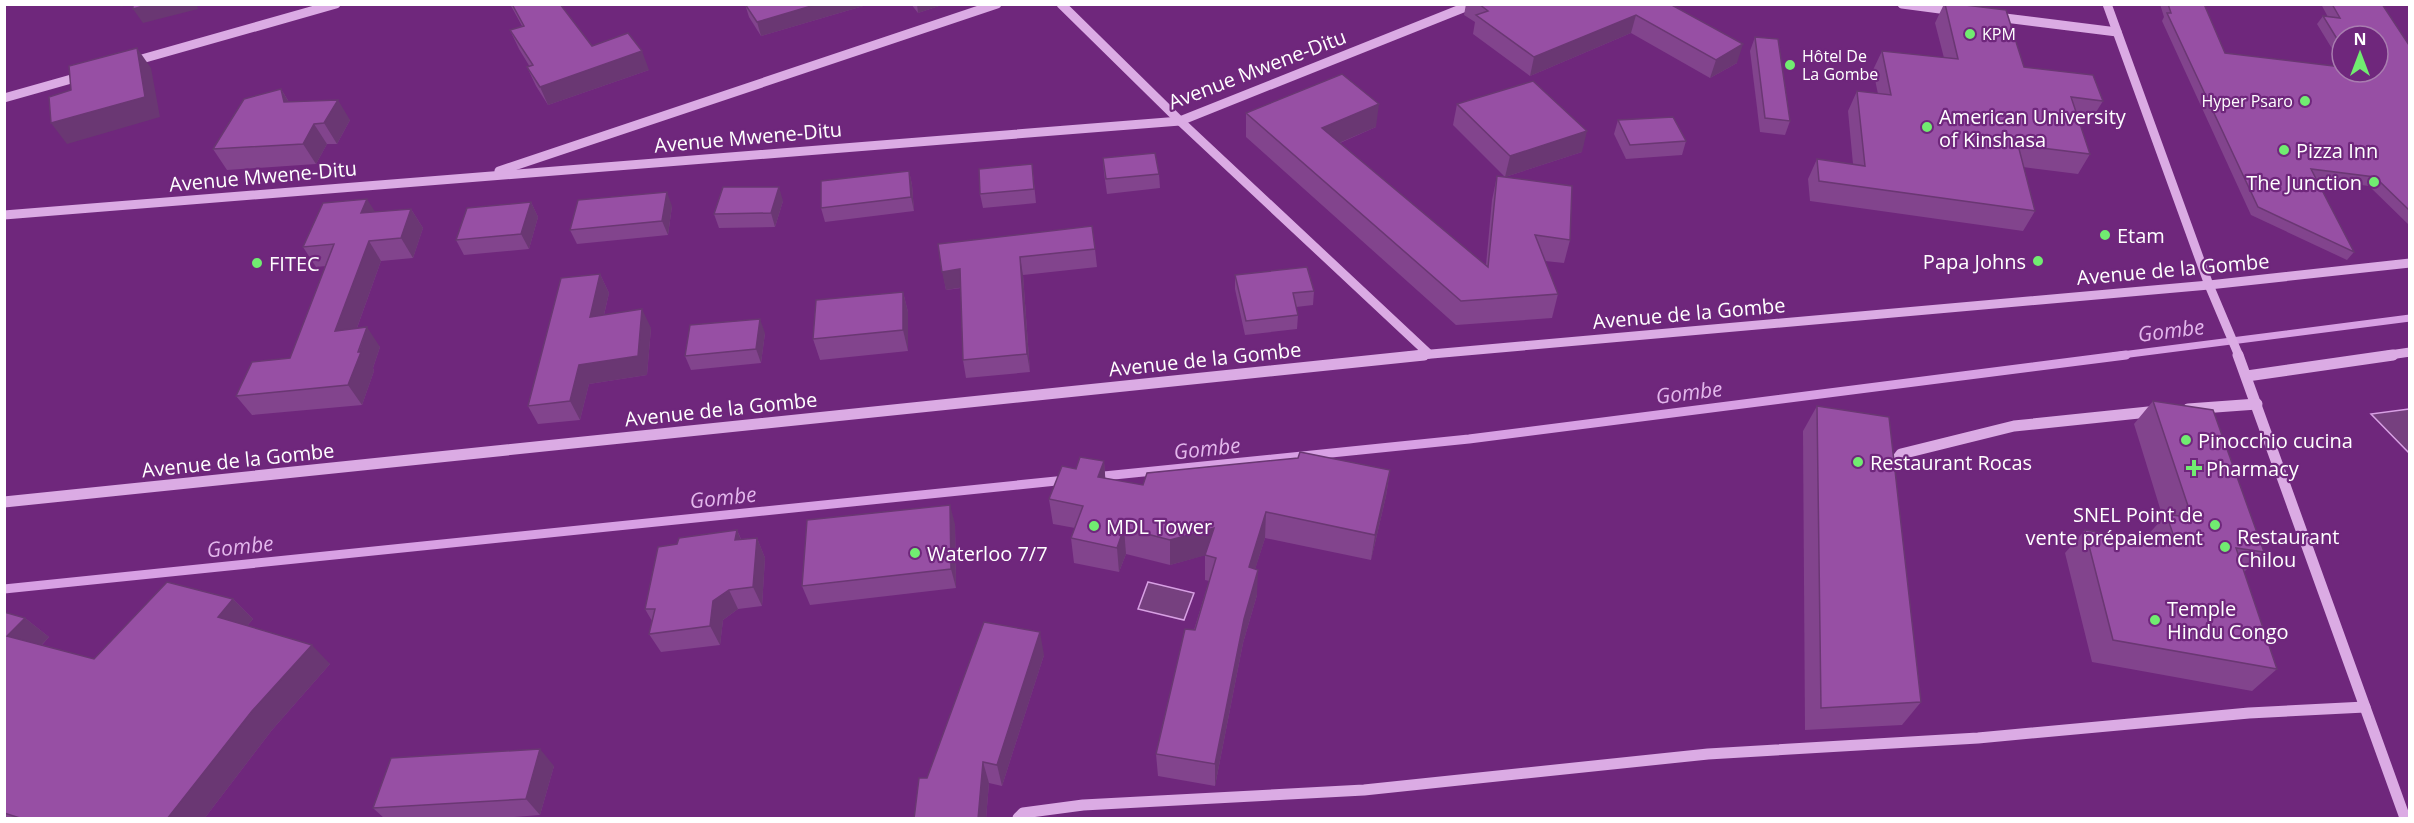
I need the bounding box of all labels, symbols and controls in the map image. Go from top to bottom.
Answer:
street label: Avenue Mwene-Ditu [1164,23,1350,115]
place label: KPM [1982,23,2016,45]
north arrow [2330,24,2390,84]
marker: KPM [1963,27,1977,41]
text: N [2353,28,2367,50]
place label: Hôtel De La Gombe [1802,45,1878,85]
marker: Hôtel De La Gombe [1783,58,1797,72]
place label: Hyper Psaro [2201,90,2293,112]
marker: Hyper Psaro [2298,94,2312,108]
place label: American University of Kinshasa [1939,103,2127,153]
street label: Avenue Mwene-Ditu [653,115,843,159]
marker: American University of Kinshasa [1920,120,1934,134]
place label: Pizza Inn [2296,137,2378,164]
marker: Pizza Inn [2277,143,2291,157]
street label: Avenue Mwene-Ditu [168,154,358,198]
place label: The Junction [2246,169,2362,196]
marker: The Junction [2367,175,2381,189]
place label: Etam [2117,222,2165,249]
marker: Etam [2098,228,2112,242]
street label: Avenue de la Gombe [2075,247,2271,291]
place label: Papa Johns [1923,248,2026,275]
place label: FITEC [269,250,320,277]
marker: Papa Johns [2031,254,2045,268]
marker: FITEC [250,256,264,270]
street label: Avenue de la Gombe [1591,291,1787,335]
water label: Gombe [2136,312,2206,348]
street label: Avenue de la Gombe [1107,335,1303,383]
water label: Gombe [1654,374,1724,410]
street label: Avenue de la Gombe [623,385,819,433]
place label: Pinocchio cucina [2198,427,2353,454]
water label: Gombe [1172,431,1242,465]
marker: Pinocchio cucina [2179,433,2193,447]
street label: Avenue de la Gombe [140,436,336,484]
place label: Restaurant Rocas [1870,449,2032,476]
marker: Restaurant Rocas [1851,455,1865,469]
place label: Pharmacy [2206,455,2300,482]
marker: Pharmacy [2187,461,2201,475]
water label: Gombe [688,480,758,514]
place label: SNEL Point de vente prépaiement [2026,501,2203,551]
place label: MDL Tower [1106,513,1212,540]
marker: SNEL Point de vente prépaiement [2208,518,2222,532]
marker: MDL Tower [1087,519,1101,533]
place label: Restaurant Chilou [2237,523,2339,573]
water label: Gombe [205,529,275,563]
place label: Waterloo 7/7 [927,540,1048,567]
marker: Restaurant Chilou [2218,540,2232,554]
marker: Waterloo 7/7 [908,546,922,560]
place label: Temple Hindu Congo [2167,595,2289,645]
marker: Temple Hindu Congo [2148,613,2162,627]

